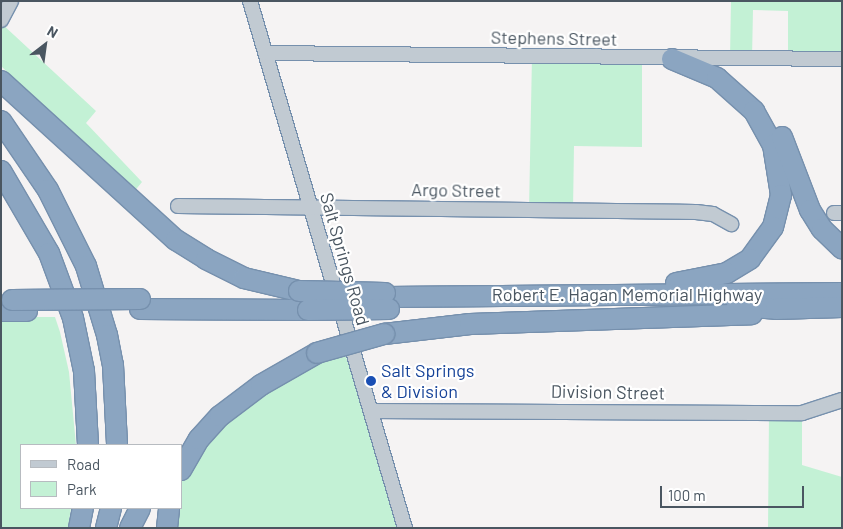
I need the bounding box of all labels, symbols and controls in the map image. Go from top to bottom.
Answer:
north arrow [20,20,70,70]
text: N [44,22,61,41]
street label: Stephens Street [491,26,617,50]
street label: Argo Street [411,178,501,202]
street label: Salt Springs Road [316,190,374,328]
street label: Robert E. Hagan Memorial Highway [492,283,762,305]
place label: Salt Springs & Division [381,360,474,402]
marker: Salt Springs & Division [365,375,377,387]
street label: Division Street [551,380,665,404]
legend [20,444,182,509]
text: Road [67,455,100,473]
scale bar [663,476,807,508]
text: Park [67,480,96,498]
text: 100 m [668,486,706,504]

